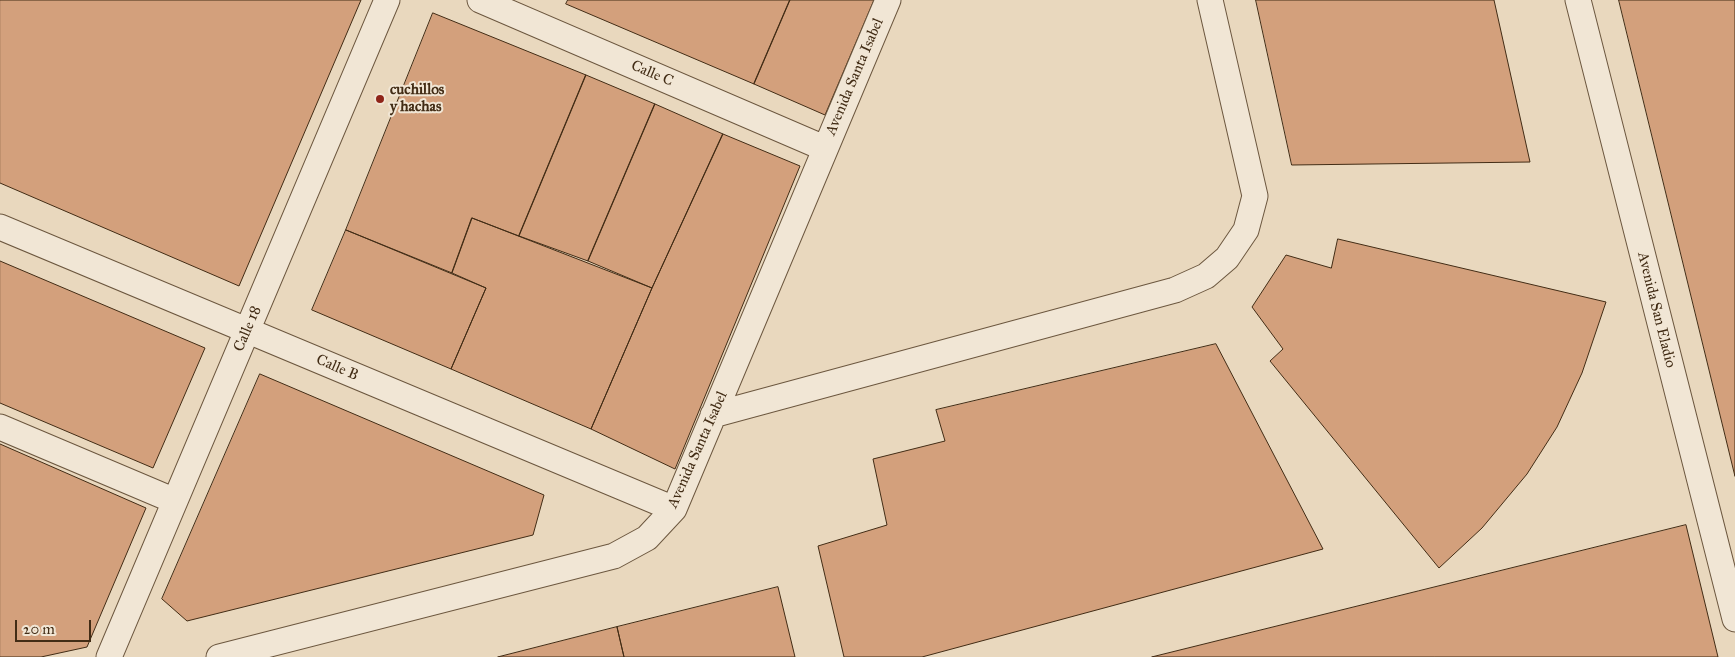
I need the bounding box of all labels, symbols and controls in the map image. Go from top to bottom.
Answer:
street label: Avenida Santa Isabel [822,16,888,138]
street label: Calle C [628,57,676,91]
place label: cuchillos y hachas [390,81,444,116]
marker: cuchillos y hachas [374,93,386,105]
street label: Avenida San Eladio [1633,250,1679,370]
street label: Calle 18 [230,303,266,355]
street label: Calle B [313,351,361,385]
street label: Avenida Santa Isabel [664,389,732,511]
scale bar [18,610,94,642]
text: 20 m [23,620,55,638]

